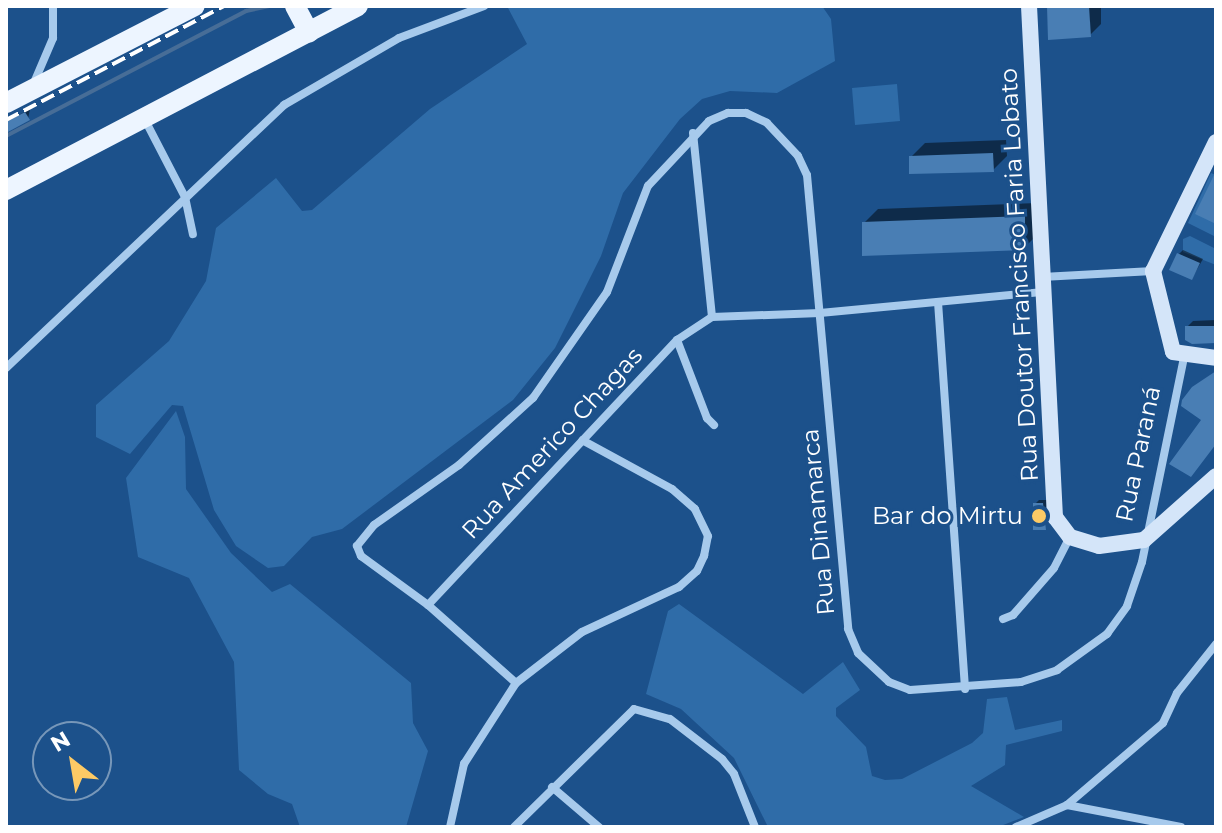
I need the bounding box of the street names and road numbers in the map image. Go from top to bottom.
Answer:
street label: Rua Doutor Francisco Faria Lobato [994,67,1044,483]
street label: Rua Americo Chagas [456,341,648,545]
street label: Rua Paraná [1110,383,1166,525]
street label: Rua Dinamarca [795,427,841,617]

